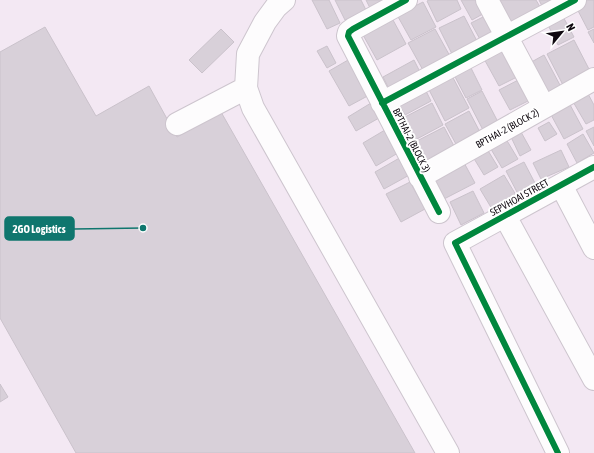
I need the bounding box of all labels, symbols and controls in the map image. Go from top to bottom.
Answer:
north arrow [542,12,582,52]
text: N [564,21,578,33]
street label: BPTHAI-2 (BLOCK 3) [391,106,432,174]
street label: BPTHAI-2 (BLOCK 2) [474,107,541,150]
street label: SEPVHOAI STREET [488,177,551,218]
callout: 2GO Logistics [5,217,74,240]
text: 2GO Logistics [12,223,66,235]

